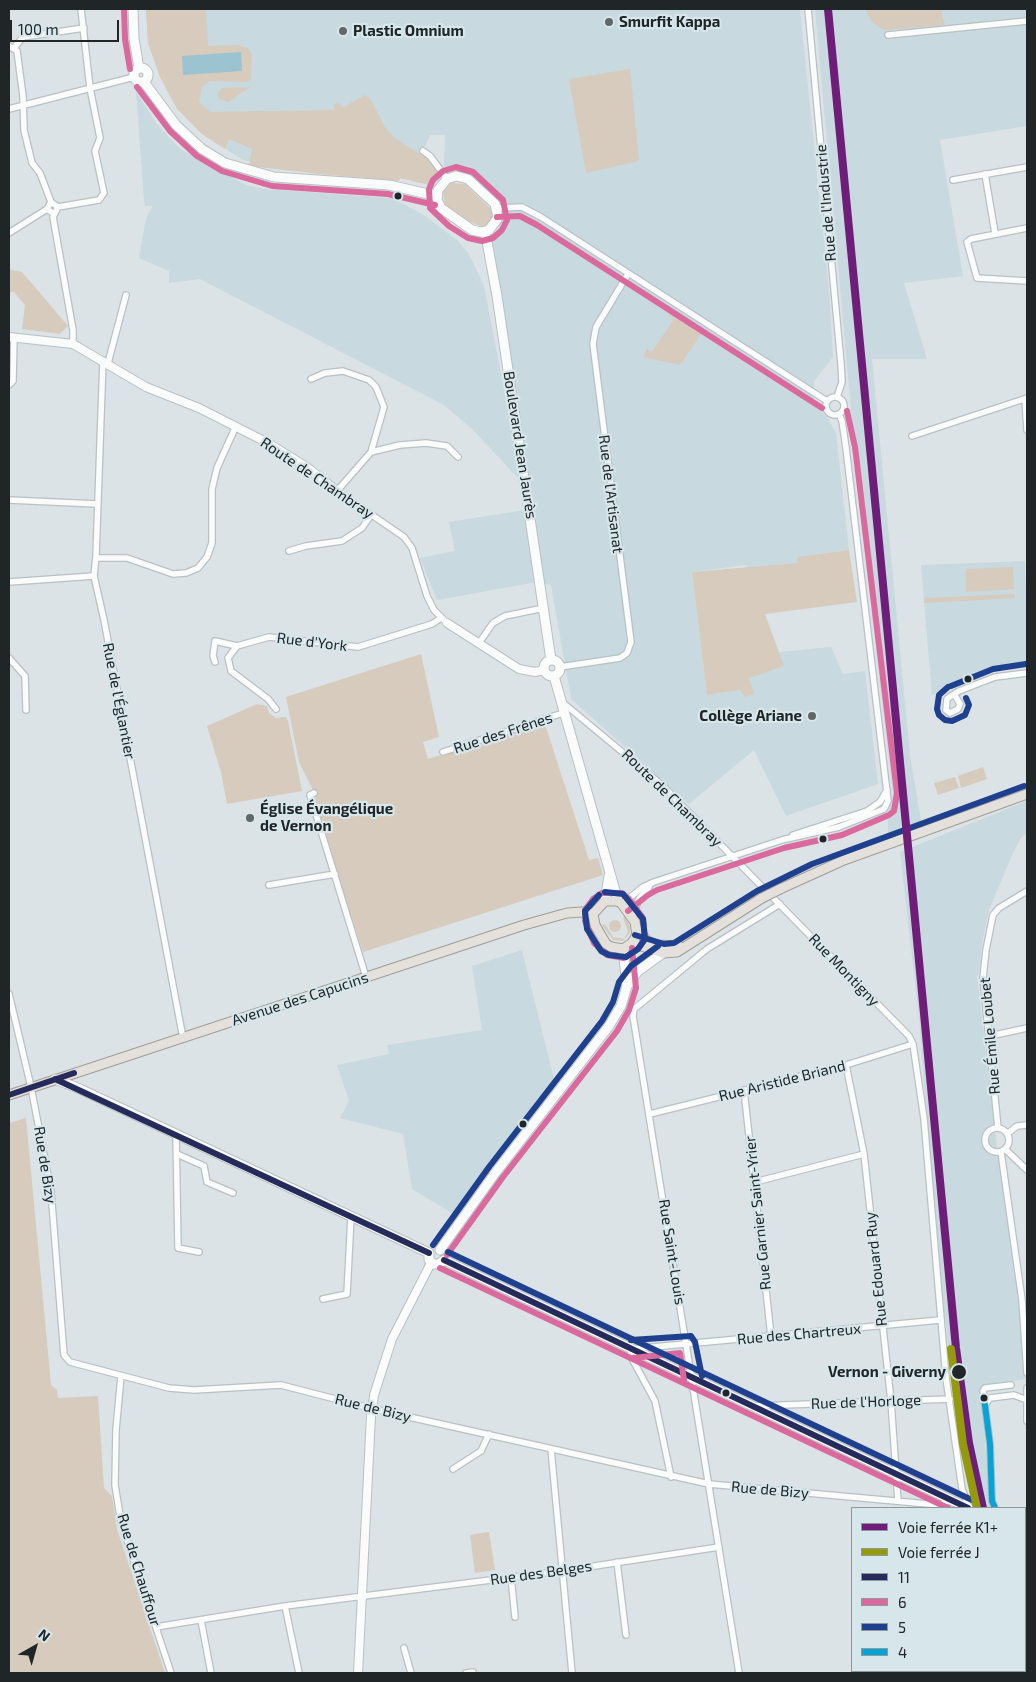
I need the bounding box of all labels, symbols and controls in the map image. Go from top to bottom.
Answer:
scale bar [12,10,121,42]
place label: Smurfit Kappa [619,13,720,31]
marker: Smurfit Kappa [603,16,615,28]
text: 100 m [18,20,59,38]
place label: Plastic Omnium [353,22,464,40]
marker: Plastic Omnium [337,25,349,37]
street label: Rue de l'Industrie [812,144,840,262]
unlabelled marker [393,191,403,201]
street label: Boulevard Jean Jaurès [499,370,541,520]
street label: Route de Chambray [257,433,377,523]
street label: Rue de l'Artisanat [595,434,627,554]
street label: Rue d'York [276,629,348,655]
street label: Rue de l'Églantier [99,641,139,761]
unlabelled marker [963,674,973,684]
place label: Collège Ariane [699,707,802,725]
street label: Rue des Frênes [451,709,555,757]
marker: Collège Ariane [806,710,818,722]
street label: Route de Chambray [618,745,726,851]
place label: Église Évangélique de Vernon [260,800,393,835]
marker: Église Évangélique de Vernon [244,812,256,824]
unlabelled marker [818,834,828,844]
street label: Rue Montigny [805,930,883,1010]
street label: Avenue des Capucins [229,968,371,1030]
street label: Rue Émile Loubet [976,977,1004,1095]
street label: Rue Aristide Briand [717,1057,847,1105]
unlabelled marker [518,1119,528,1129]
street label: Rue de Bizy [30,1125,60,1205]
street label: Rue Garnier Saint-Yrier [741,1135,775,1291]
street label: Rue Saint-Louis [655,1198,689,1306]
street label: Rue Edouard Ruy [861,1211,891,1327]
street label: Rue des Chartreux [736,1320,862,1348]
place label: Vernon - Giverny [828,1363,946,1381]
marker: Vernon - Giverny [950,1363,968,1381]
unlabelled marker [721,1388,731,1398]
street label: Rue de Bizy [333,1390,413,1426]
street label: Rue de l'Horloge [811,1391,921,1413]
unlabelled marker [979,1393,989,1403]
street label: Rue de Bizy [730,1478,810,1502]
legend [851,1507,1026,1672]
street label: Rue de Chauffour [113,1511,165,1629]
text: Voie ferrée K1+ [898,1518,998,1536]
text: Voie ferrée J [898,1543,980,1561]
street label: Rue des Belges [489,1557,593,1589]
text: 11 [898,1568,910,1586]
text: 6 [898,1593,907,1611]
text: 5 [898,1618,906,1636]
north arrow [10,1622,60,1672]
text: N [35,1625,54,1645]
text: 4 [898,1643,907,1661]

